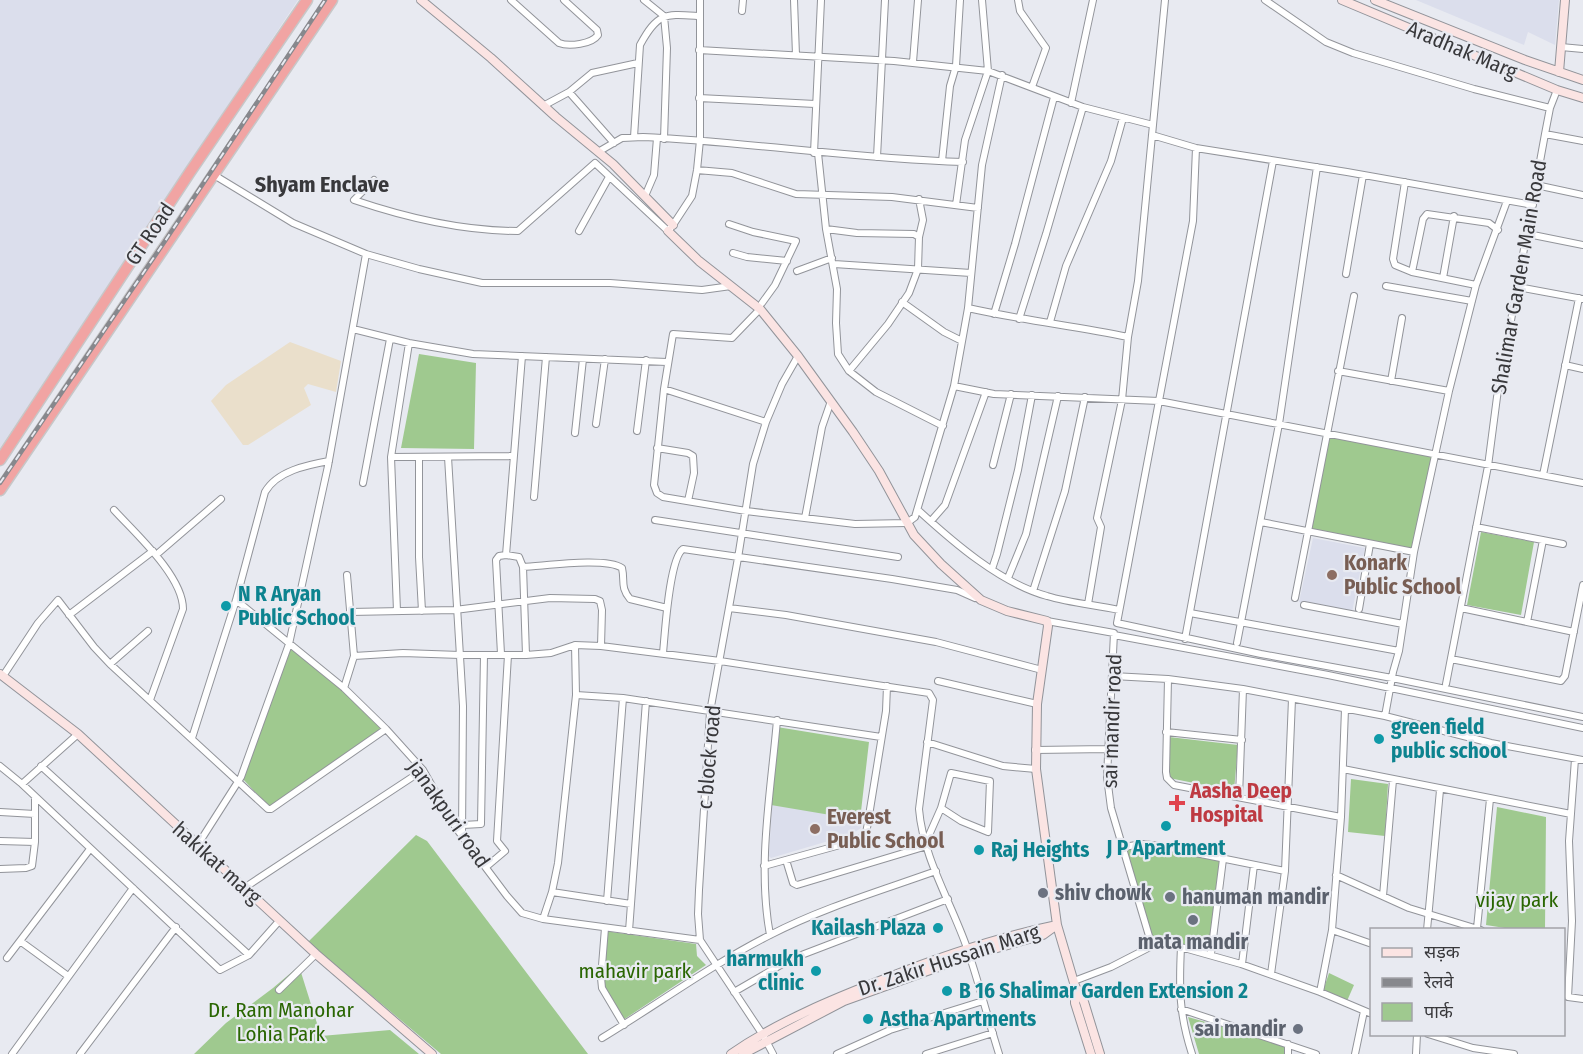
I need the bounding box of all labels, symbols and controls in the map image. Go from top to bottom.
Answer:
street label: Aradhak Marg [1403,15,1521,85]
street label: Shalimar Garden Main Road [1486,158,1552,396]
district label: Shyam Enclave [255,171,389,198]
street label: GT Road [120,198,180,270]
place label: Konark Public School [1344,550,1461,600]
marker: Konark Public School [1325,568,1339,582]
place label: N R Aryan Public School [238,581,355,631]
marker: N R Aryan Public School [219,599,233,613]
street label: sai mandir road [1097,653,1127,789]
street label: c block road [691,704,727,810]
place label: green field public school [1391,714,1507,764]
marker: green field public school [1372,732,1386,746]
street label: janakpuri road [402,754,496,873]
place label: Aasha Deep Hospital [1189,778,1292,828]
marker: Aasha Deep Hospital [1168,794,1186,812]
place label: Everest Public School [827,804,944,854]
street label: hakikat marg [167,816,267,910]
marker: J P Apartment [1159,819,1173,833]
marker: Everest Public School [808,822,822,836]
place label: J P Apartment [1105,835,1226,861]
place label: Raj Heights [991,837,1089,863]
marker: Raj Heights [972,843,986,857]
place label: shiv chowk [1055,880,1152,906]
place label: hanuman mandir [1182,884,1330,910]
marker: shiv chowk [1036,886,1050,900]
park label: vijay park [1476,887,1559,913]
marker: hanuman mandir [1163,890,1177,904]
marker: mata mandir [1186,913,1200,927]
place label: Kailash Plaza [811,915,926,941]
street label: Dr. Zakir Hussain Marg [855,918,1043,1002]
marker: Kailash Plaza [931,921,945,935]
legend [1370,928,1565,1036]
place label: mata mandir [1138,929,1249,955]
text: सड़क [1424,941,1461,963]
place label: harmukh clinic [726,946,805,996]
park label: mahavir park [579,958,692,984]
marker: harmukh clinic [809,964,823,978]
text: रेलवे [1423,971,1455,993]
place label: B 16 Shalimar Garden Extension 2 [959,978,1248,1004]
marker: B 16 Shalimar Garden Extension 2 [940,984,954,998]
park label: Dr. Ram Manohar Lohia Park [208,997,355,1047]
text: पार्क [1424,1001,1454,1023]
place label: Astha Apartments [879,1006,1036,1032]
marker: Astha Apartments [861,1012,875,1026]
place label: sai mandir [1195,1016,1286,1042]
marker: sai mandir [1291,1022,1305,1036]

